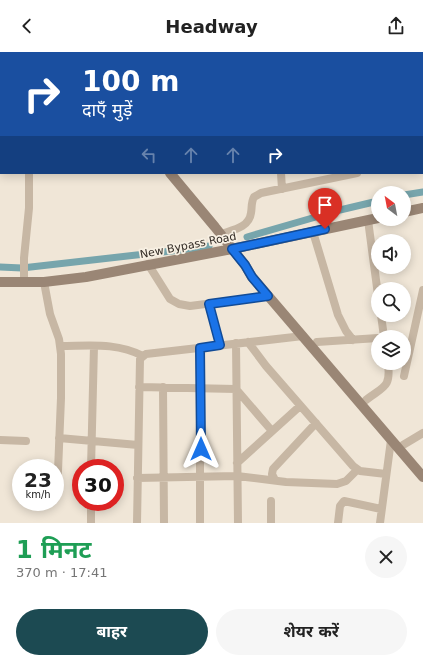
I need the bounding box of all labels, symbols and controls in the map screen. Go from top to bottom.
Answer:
icon: back [16,15,38,37]
icon: share [385,15,407,37]
text: Headway [165,16,258,37]
text: 100 m [82,65,179,98]
icon: right [16,68,68,120]
text: दाएँ मुड़ें [82,99,132,120]
icon: left [138,144,160,166]
icon: ahead [180,144,202,166]
icon: ahead [222,144,244,166]
icon: right [264,144,286,166]
north arrow [371,186,411,226]
map controls [371,186,411,370]
pin [308,188,342,229]
icon: arrive [314,194,336,216]
street label: New Bypass Road [139,230,237,261]
button: sound [371,234,411,274]
button: search [371,282,411,322]
button: layers [371,330,411,370]
position arrow [180,428,222,470]
speed limit sign: 30 [72,459,124,511]
text: 23 [24,468,52,492]
text: km/h [25,489,51,500]
text: 1 मिनट [16,536,91,564]
button: close [365,536,407,578]
text: 370 m · 17:41 [16,565,107,580]
button: बाहर [16,609,208,655]
button: शेयर करें [216,609,407,655]

